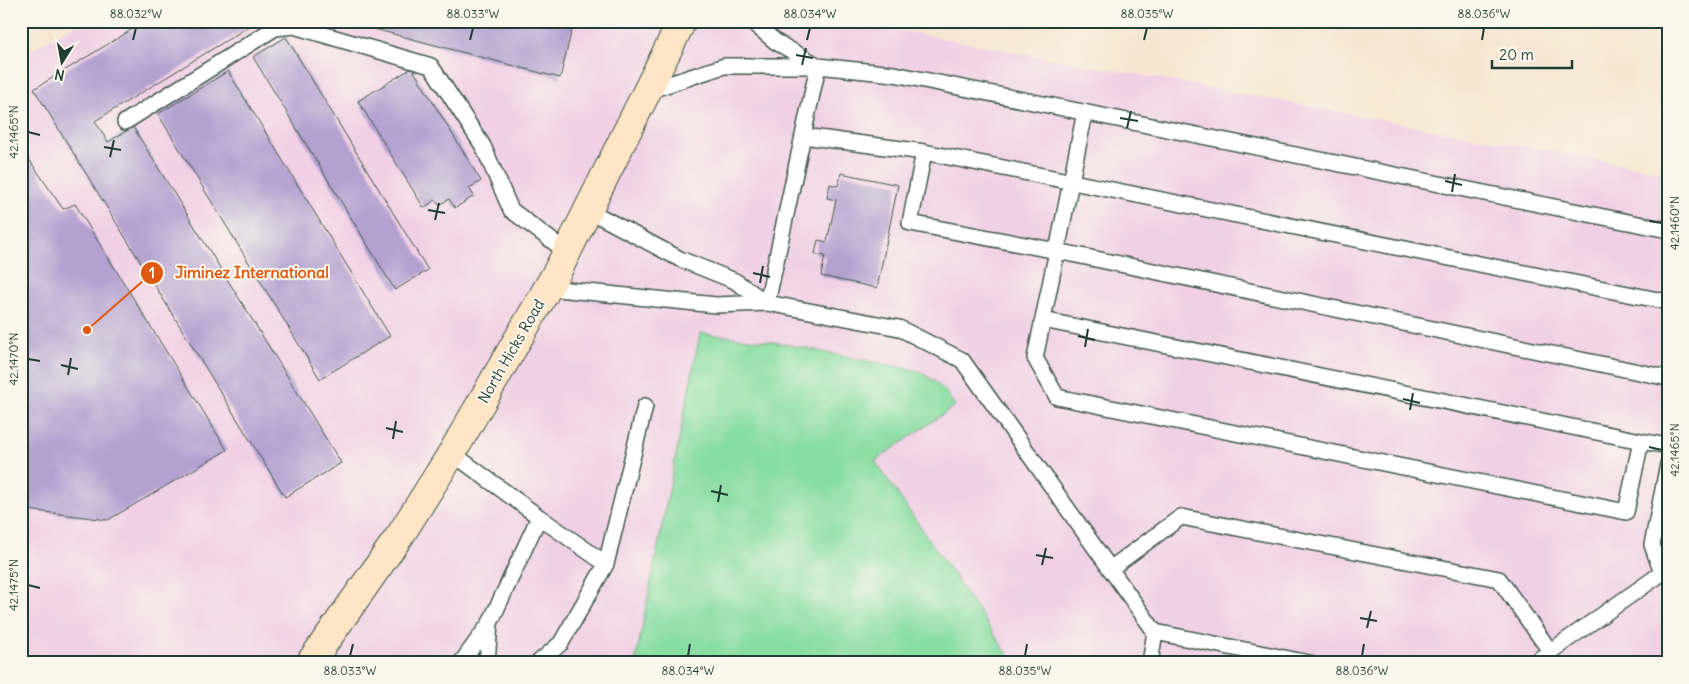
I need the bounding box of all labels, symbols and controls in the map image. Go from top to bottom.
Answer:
text: 88.032°W [110,6,162,21]
text: 88.033°W [447,6,499,21]
text: 88.034°W [784,6,837,21]
text: 88.035°W [1121,6,1174,21]
text: 88.036°W [1458,6,1511,21]
north arrow [38,38,88,88]
scale bar [1492,38,1572,70]
text: 20 m [1499,45,1534,64]
text: N [53,65,66,85]
text: 42.1465°N [6,105,21,159]
text: 42.1460°N [1667,196,1682,250]
callout: Jiminez International [140,257,338,288]
text: Jiminez International [175,262,329,282]
text: 1 [149,263,155,282]
street label: North Hicks Road [474,295,549,406]
text: 42.1470°N [6,332,21,386]
text: 42.1465°N [1667,423,1682,477]
text: 42.1475°N [6,559,21,611]
text: 88.033°W [324,663,376,678]
text: 88.034°W [662,663,715,678]
text: 88.035°W [999,663,1052,678]
text: 88.036°W [1336,663,1389,678]

